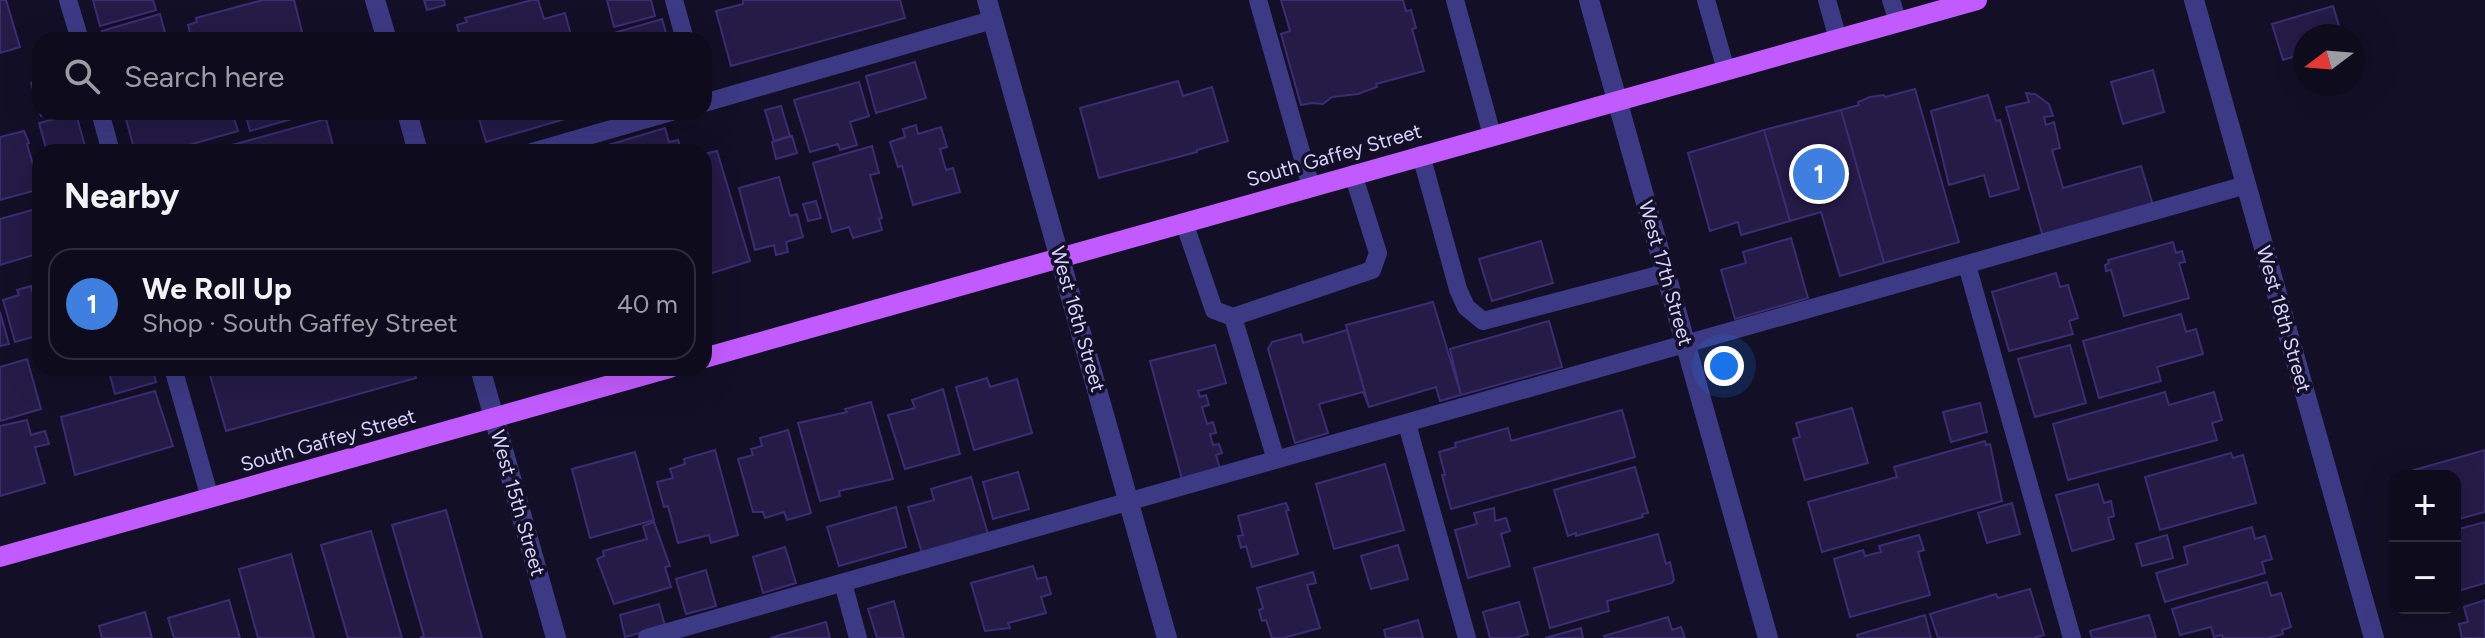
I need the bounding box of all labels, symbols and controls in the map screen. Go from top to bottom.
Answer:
north arrow [2293,24,2365,96]
search box [32,32,712,120]
icon: search [60,54,104,98]
text: Search here [124,58,284,95]
street label: South Gaffey Street [1244,119,1424,191]
pin: 1 [1793,144,1845,204]
text: Nearby [64,176,179,217]
street label: West 17th Street [1634,198,1698,348]
street label: West 16th Street [1046,243,1110,395]
street label: West 18th Street [2252,243,2316,395]
text: We Roll Up [142,270,292,307]
text: 1 [87,288,97,320]
text: 40 m [617,288,678,320]
text: Shop · South Gaffey Street [142,307,458,339]
your location [1704,346,1744,386]
street label: South Gaffey Street [238,404,418,476]
street label: West 15th Street [486,427,550,579]
map controls [2389,470,2461,614]
button: + [2389,470,2461,542]
button: − [2389,542,2461,614]

